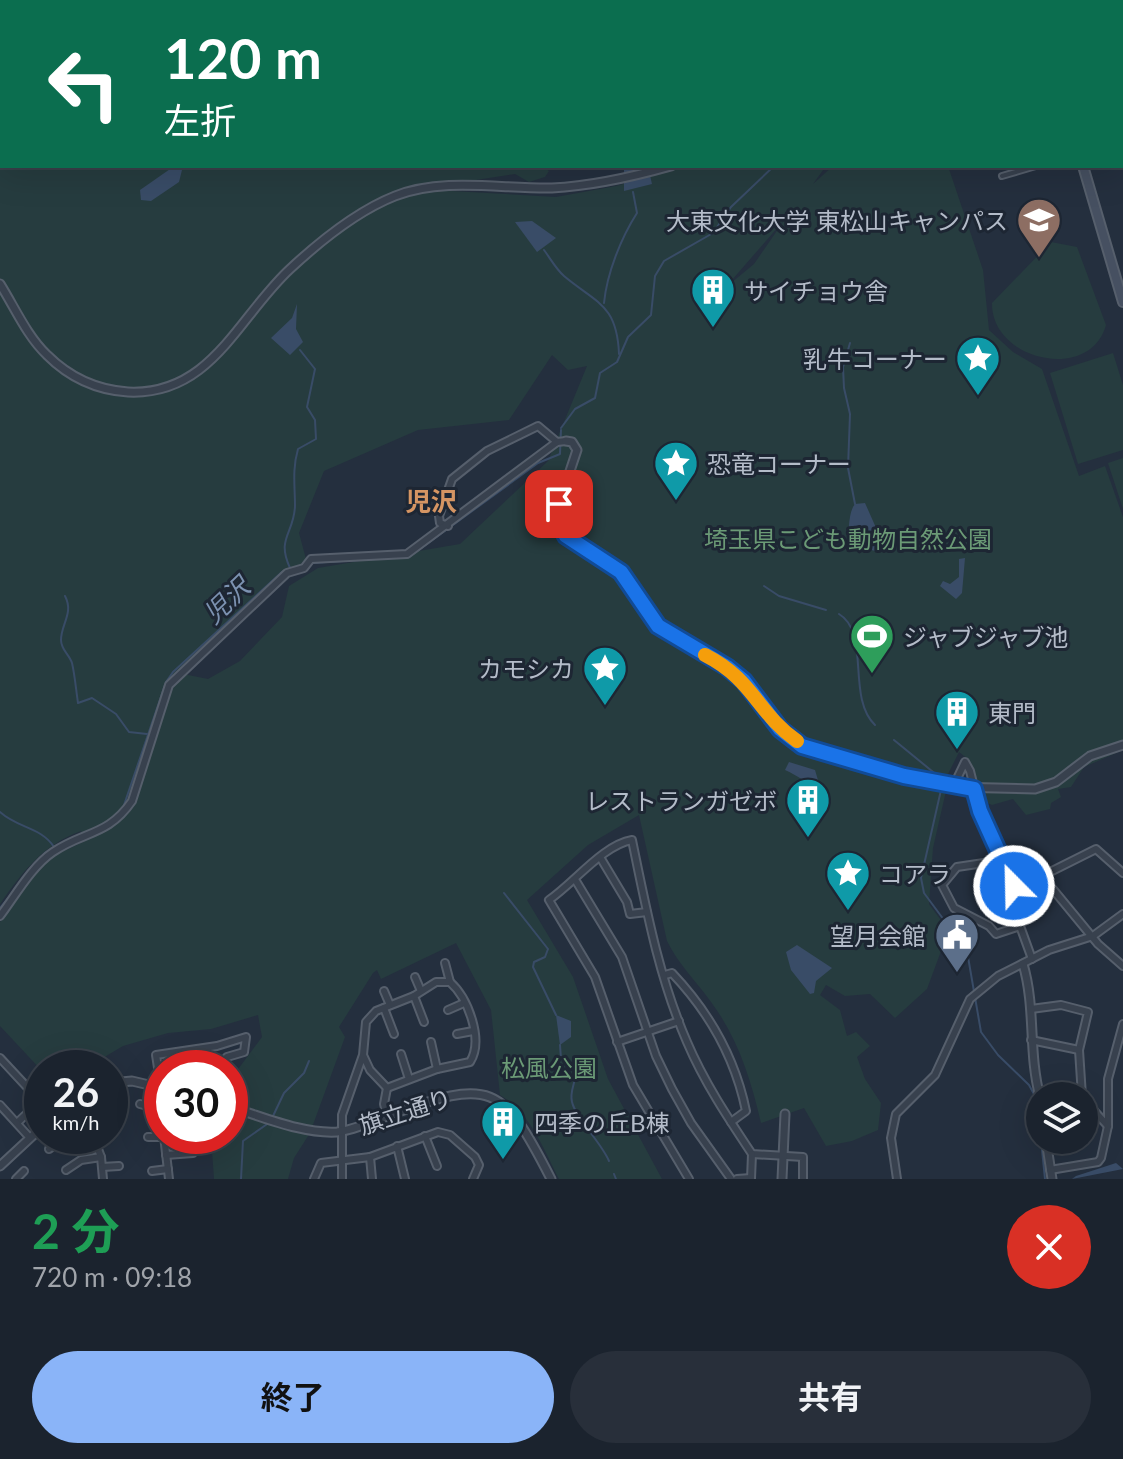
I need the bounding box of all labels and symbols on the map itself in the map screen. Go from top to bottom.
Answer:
school or university icon: 大東文化大学 東松山キャンパス [1015,196,1063,259]
place label: 大東文化大学 東松山キャンパス [666,206,1008,235]
building icon: サイチョウ舎 [689,266,737,329]
place label: サイチョウ舎 [744,276,888,305]
place icon: 乳牛コーナー [954,334,1002,397]
place label: 乳牛コーナー [803,344,947,373]
place icon: 恐竜コーナー [652,439,700,502]
place label: 恐竜コーナー [707,449,851,478]
pin [525,470,593,538]
district label: 児沢 [405,485,457,517]
park label: 埼玉県こども動物自然公園 [704,524,992,553]
water label: 児沢 [196,568,258,630]
sports icon: ジャブジャブ池 [848,612,896,675]
place label: ジャブジャブ池 [903,622,1069,651]
place icon: カモシカ [581,644,629,707]
place label: カモシカ [478,654,574,683]
building icon: 東門 [933,688,981,751]
place label: 東門 [988,698,1036,727]
building icon: レストランガゼボ [784,776,832,839]
place label: レストランガゼボ [585,786,777,815]
position arrow [972,844,1056,928]
place icon: コアラ [824,849,872,912]
place label: コアラ [879,859,951,888]
public building icon: 望月会館 [933,911,981,974]
place label: 望月会館 [830,921,926,950]
speed limit sign: 30 [144,1050,248,1154]
park label: 松風公園 [501,1053,597,1082]
street label: 旗立通り [355,1082,455,1140]
building icon: 四季の丘B棟 [479,1098,527,1161]
place label: 四季の丘B棟 [534,1108,670,1137]

